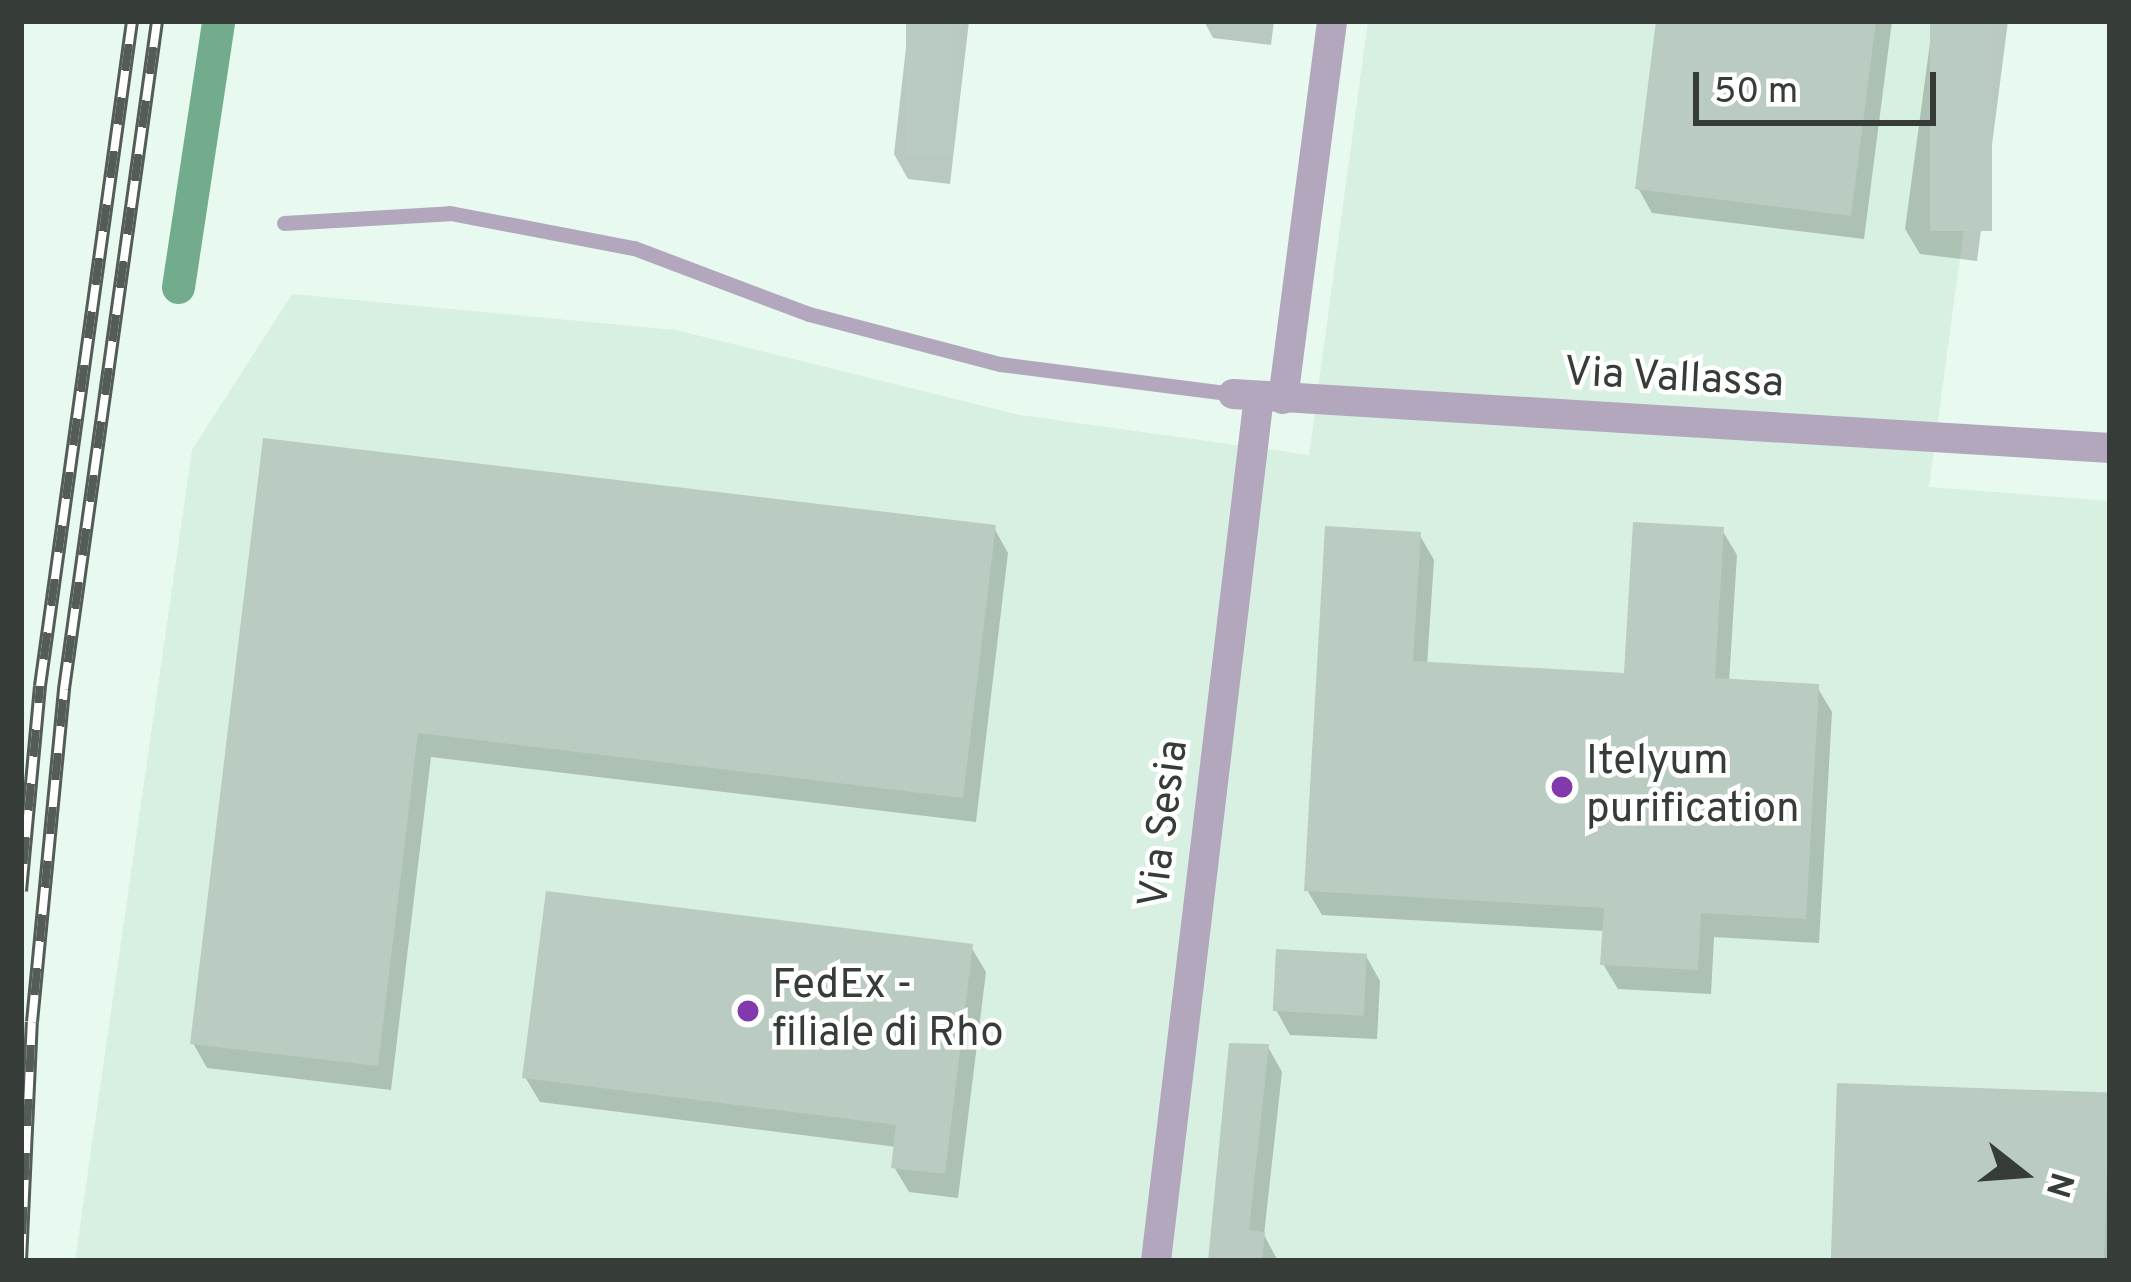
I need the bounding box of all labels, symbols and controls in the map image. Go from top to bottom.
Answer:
scale bar [1699,48,1942,122]
text: 50 m [1714,70,1798,116]
street label: Via Vallassa [1562,349,1786,411]
street label: Via Sesia [1131,737,1201,911]
place label: Itelyum purification [1586,738,1800,837]
marker: Itelyum purification [1549,774,1575,800]
place label: FedEx - filiale di Rho [772,962,1004,1060]
marker: FedEx - filiale di Rho [735,998,761,1024]
north arrow [1963,1114,2083,1234]
text: N [2034,1167,2081,1202]

